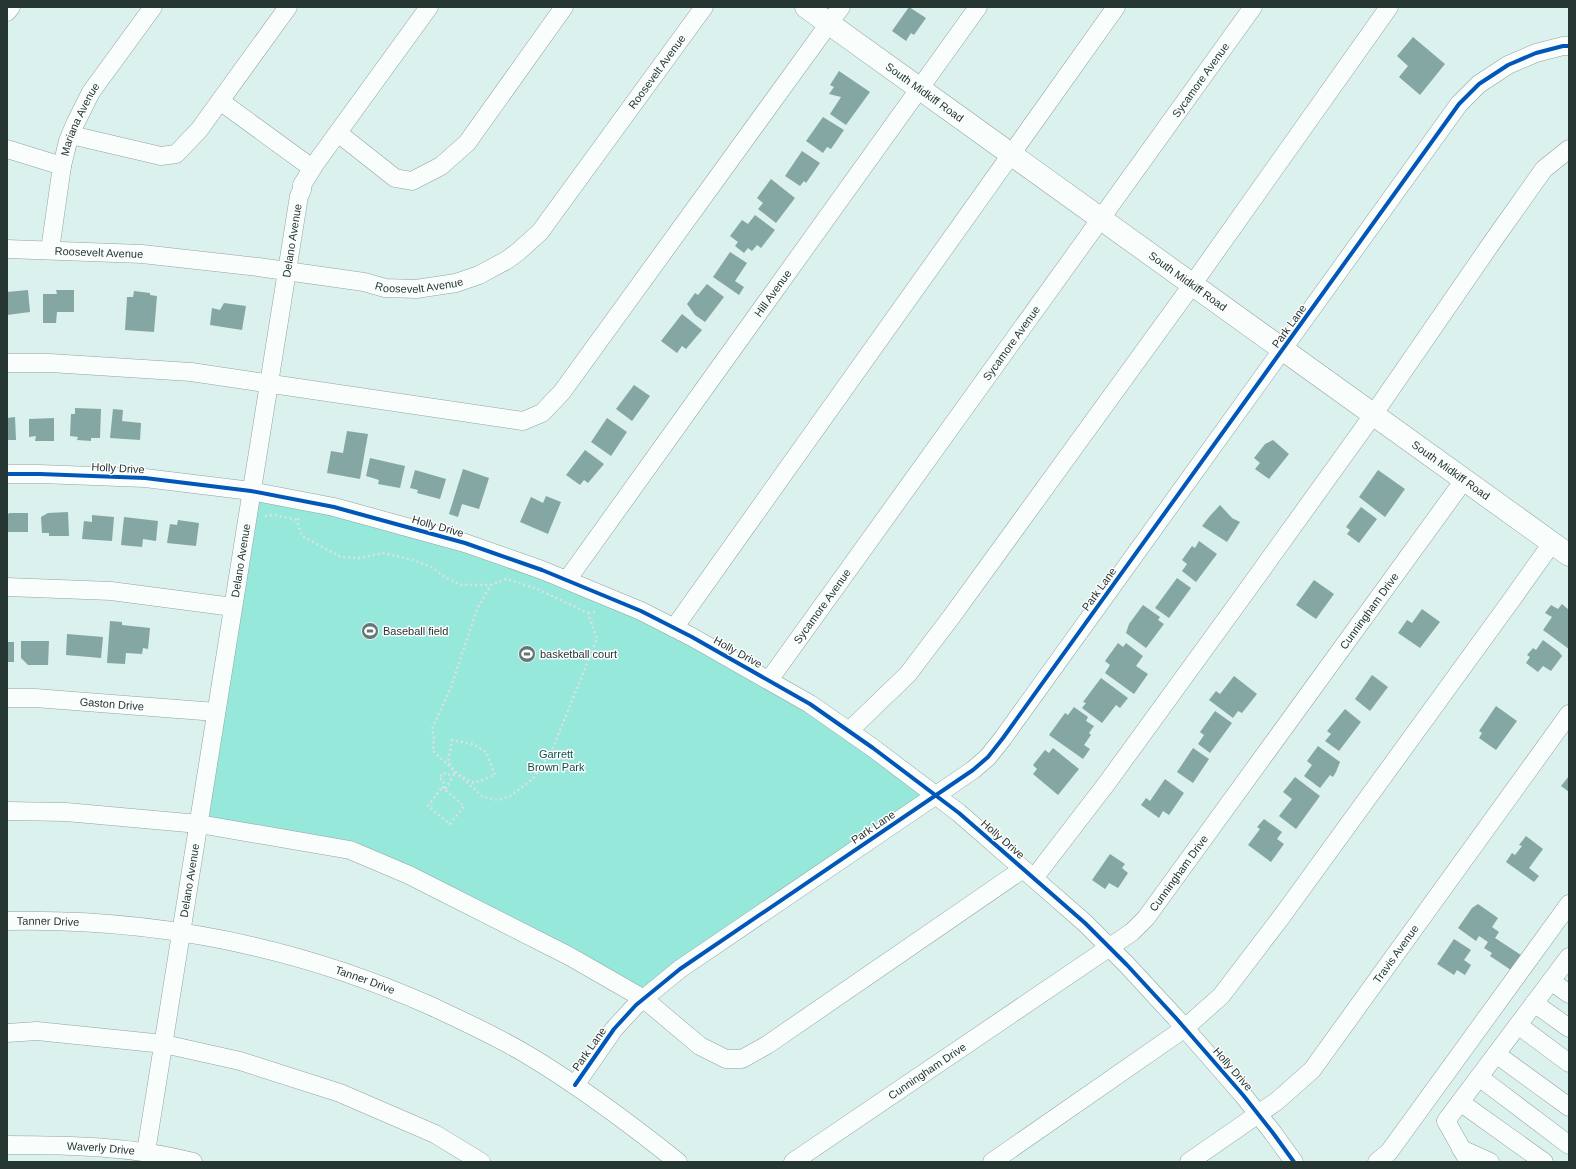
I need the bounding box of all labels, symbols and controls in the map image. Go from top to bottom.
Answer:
street label: Roosevelt Avenue [626,32,688,111]
street label: Sycamore Avenue [1170,40,1231,120]
street label: South Midkiff Road [883,60,966,124]
street label: Mariana Avenue [59,80,102,157]
street label: Delano Avenue [280,203,304,278]
street label: Roosevelt Avenue [54,245,143,260]
street label: South Midkiff Road [1147,249,1229,313]
street label: Hill Avenue [752,267,794,319]
street label: Roosevelt Avenue [374,275,465,295]
street label: Park Lane [1269,302,1309,350]
street label: Sycamore Avenue [980,303,1042,383]
street label: South Midkiff Road [1410,438,1492,502]
street label: Holly Drive [91,461,145,475]
street label: Holly Drive [411,513,465,539]
street label: Delano Avenue [229,523,252,598]
street label: Park Lane [1079,565,1119,613]
street label: Sycamore Avenue [791,566,853,646]
street label: Cunningham Drive [1337,570,1401,651]
sports icon: Baseball field [360,621,380,641]
place label: Baseball field [383,625,448,637]
street label: Holly Drive [712,634,764,670]
sports icon: basketball court [517,644,537,664]
place label: basketball court [540,648,617,660]
street label: Gaston Drive [79,695,144,712]
park label: Garrett Brown Park [528,748,585,773]
street label: Park Lane [849,808,897,846]
street label: Holly Drive [979,817,1027,861]
street label: Cunningham Drive [1147,833,1210,913]
street label: Delano Avenue [178,843,201,918]
street label: Tanner Drive [17,915,80,928]
street label: Travis Avenue [1371,922,1421,985]
street label: Tanner Drive [334,964,397,996]
street label: Park Lane [570,1025,608,1073]
street label: Cunningham Drive [886,1040,968,1102]
street label: Holly Drive [1211,1045,1255,1093]
street label: Waverly Drive [67,1140,136,1157]

